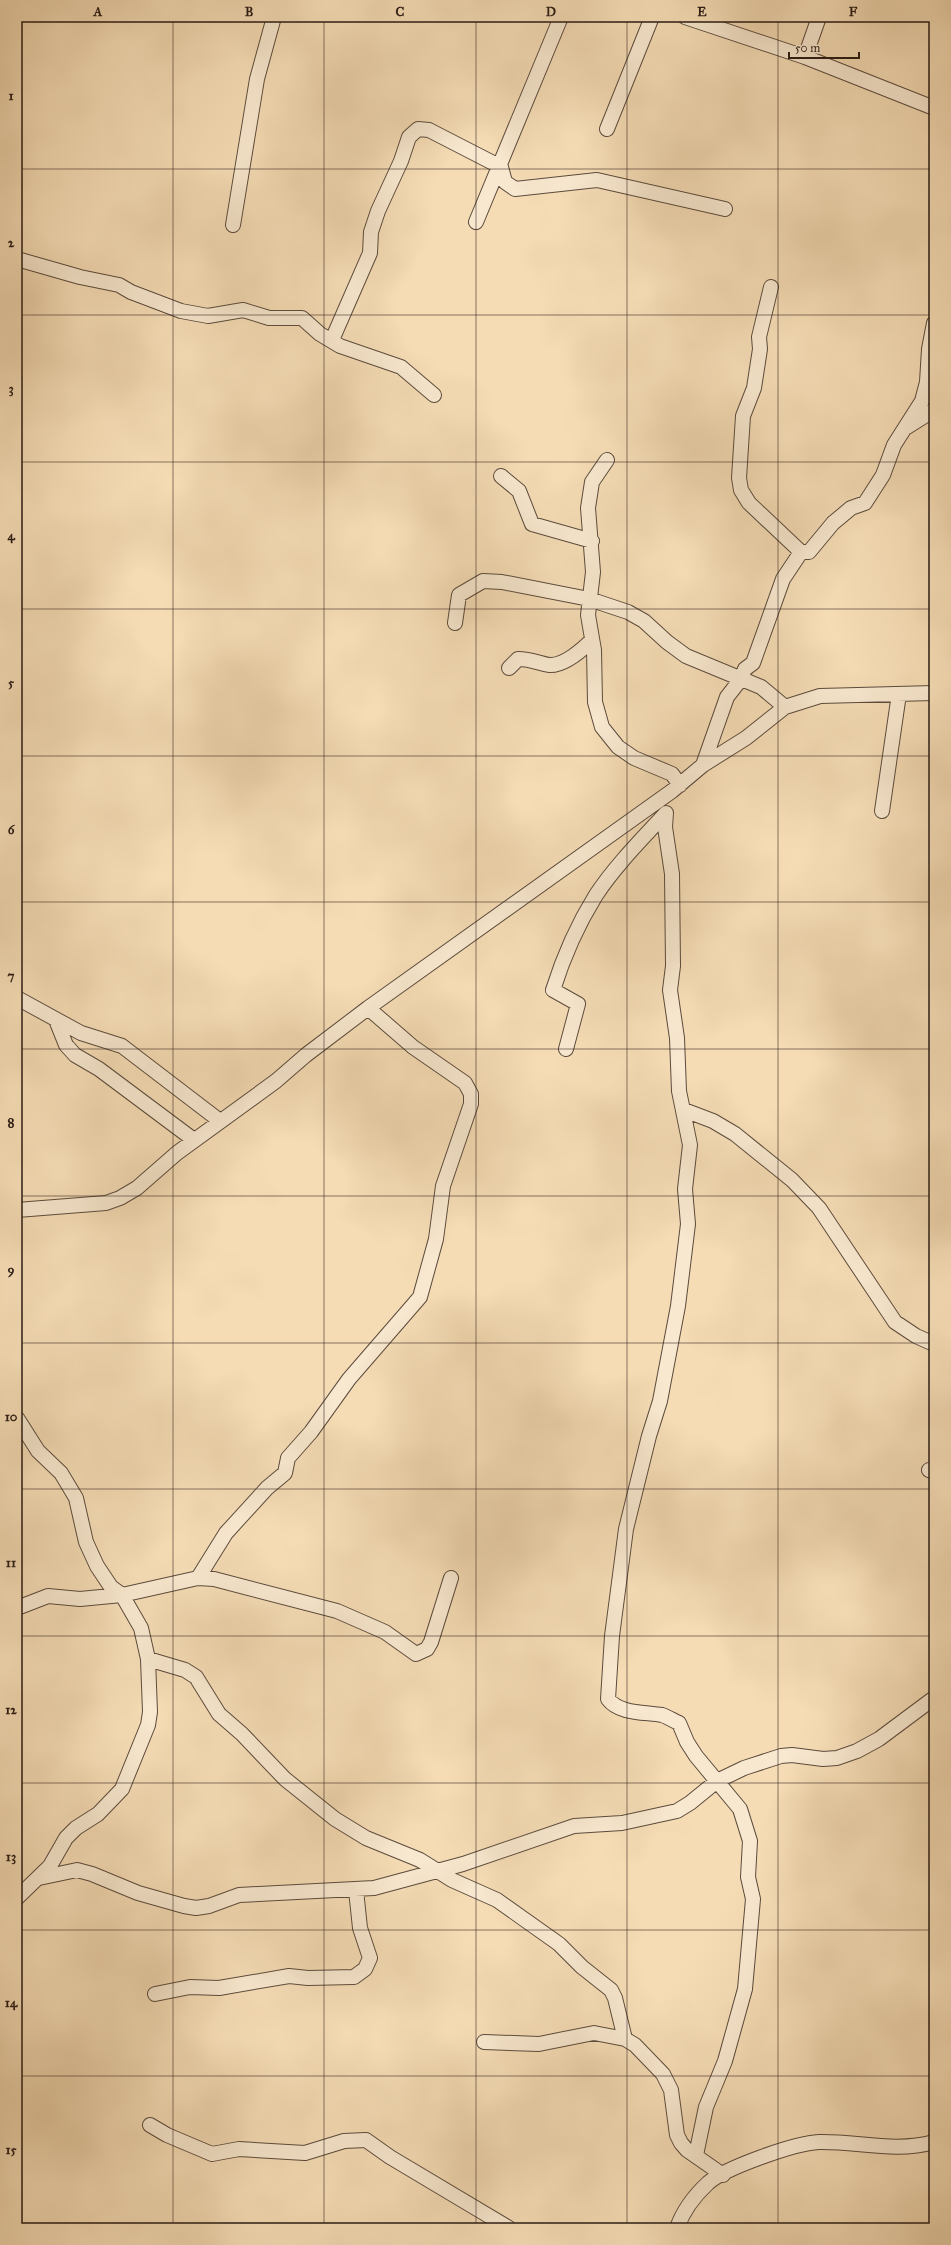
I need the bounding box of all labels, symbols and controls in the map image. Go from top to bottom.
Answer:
text: A [93,4,103,20]
text: B [245,4,254,20]
text: C [396,4,405,20]
text: D [546,4,556,20]
text: E [697,4,707,20]
text: F [849,4,858,20]
scale bar [789,34,859,60]
text: 50 m [795,41,820,55]
text: 1 [8,88,14,104]
text: 2 [8,235,15,251]
text: 3 [8,381,14,397]
text: 4 [7,528,15,544]
text: 5 [8,675,15,691]
text: 6 [8,822,16,838]
text: 7 [8,968,15,984]
text: 8 [8,1115,15,1131]
text: 9 [8,1262,15,1278]
text: 10 [5,1409,18,1425]
text: 11 [6,1555,16,1571]
text: 12 [5,1702,17,1718]
text: 13 [6,1849,16,1865]
text: 14 [5,1995,18,2011]
text: 15 [5,2142,17,2158]

